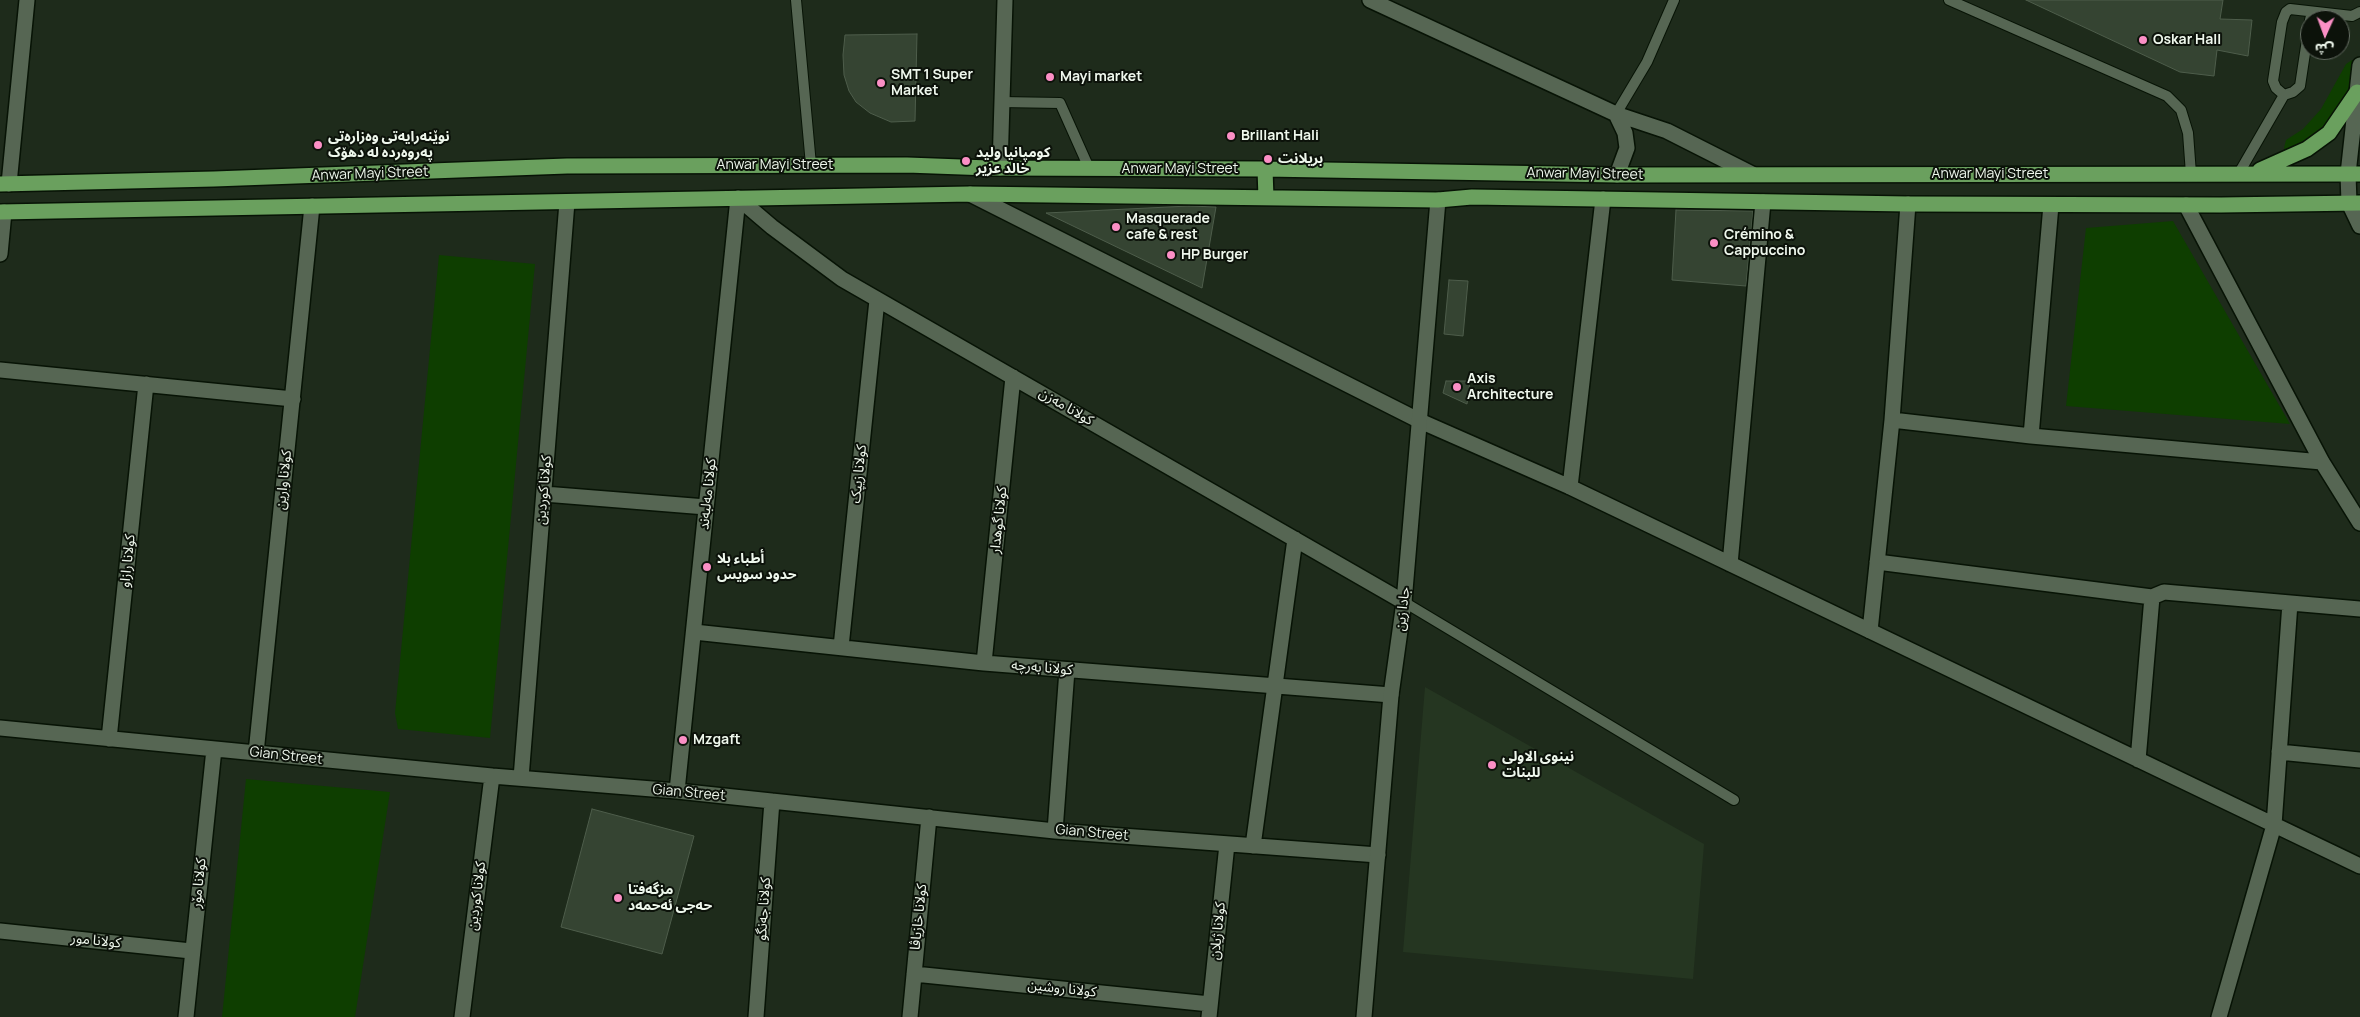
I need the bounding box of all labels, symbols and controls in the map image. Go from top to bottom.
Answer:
north arrow [2300,10,2350,60]
place label: Oskar Hall [2153,32,2221,48]
marker: Oskar Hall [2137,34,2149,46]
text: ش [2315,40,2334,59]
place label: SMT 1 Super Market [891,67,973,100]
place label: Mayi market [1060,69,1142,85]
marker: Mayi market [1044,71,1056,83]
marker: SMT 1 Super Market [875,77,887,89]
place label: Brillant Hali [1241,128,1319,144]
place label: نوێنەرایەتی وەزارەتی پەروەردە لە دهۆک [328,129,450,162]
marker: Brillant Hali [1225,130,1237,142]
marker: نوێنەرایەتی وەزارەتی پەروەردە لە دهۆک [312,139,324,151]
place label: كومپانيا وليد خالد عزير [976,145,1050,178]
place label: بریلانت [1278,151,1323,167]
marker: بریلانت [1262,153,1274,165]
marker: كومپانيا وليد خالد عزير [960,155,972,167]
street label: Anwar Mayi Street [717,157,833,173]
street label: Anwar Mayi Street [1122,161,1238,177]
street label: Anwar Mayi Street [311,164,429,184]
street label: Anwar Mayi Street [1526,165,1644,183]
street label: Anwar Mayi Street [1932,166,2048,182]
place label: Masquerade cafe & rest [1126,211,1210,243]
marker: Masquerade cafe & rest [1110,221,1122,233]
place label: Crémino & Cappuccino [1724,227,1805,260]
marker: Crémino & Cappuccino [1708,237,1720,249]
place label: HP Burger [1181,247,1248,263]
marker: HP Burger [1165,249,1177,261]
place label: Axis Architecture [1467,371,1553,404]
marker: Axis Architecture [1451,381,1463,393]
street label: کولانا مەزن [1036,385,1096,429]
street label: کولانا زیپک [848,444,870,504]
street label: کولانا وارین [273,449,295,511]
street label: کولانا کوردین [533,455,555,525]
street label: کولانا مەلبەند [696,457,720,531]
street label: کولانا گوهدار [987,486,1011,554]
street label: کولانا رازاو [117,533,139,589]
place label: أطباء بلا حدود سويس [717,551,797,584]
marker: أطباء بلا حدود سويس [701,561,713,573]
street label: جادا زین [1392,586,1414,632]
street label: کولانا بەرچە [1011,657,1073,679]
place label: Mzgaft [693,732,740,748]
marker: Mzgaft [677,734,689,746]
street label: Gian Street [249,744,323,768]
place label: نينوى الاولى للبنات [1502,749,1574,782]
marker: نينوى الاولى للبنات [1486,759,1498,771]
street label: Gian Street [652,781,726,805]
street label: Gian Street [1055,821,1129,845]
street label: کولانا مۆر [188,857,210,909]
street label: کولانا کوردین [464,861,490,931]
street label: کولانا جەنگو [753,877,775,941]
place label: مزگەفتا حەجی ئەحمەد [628,882,712,914]
street label: کولانا خازیاڤا [907,883,931,951]
marker: مزگەفتا حەجی ئەحمەد [612,892,624,904]
street label: کولانا ژیلان [1207,901,1229,961]
street label: کولانا مور [70,930,122,952]
street label: کولانا روشین [1027,977,1097,1001]

